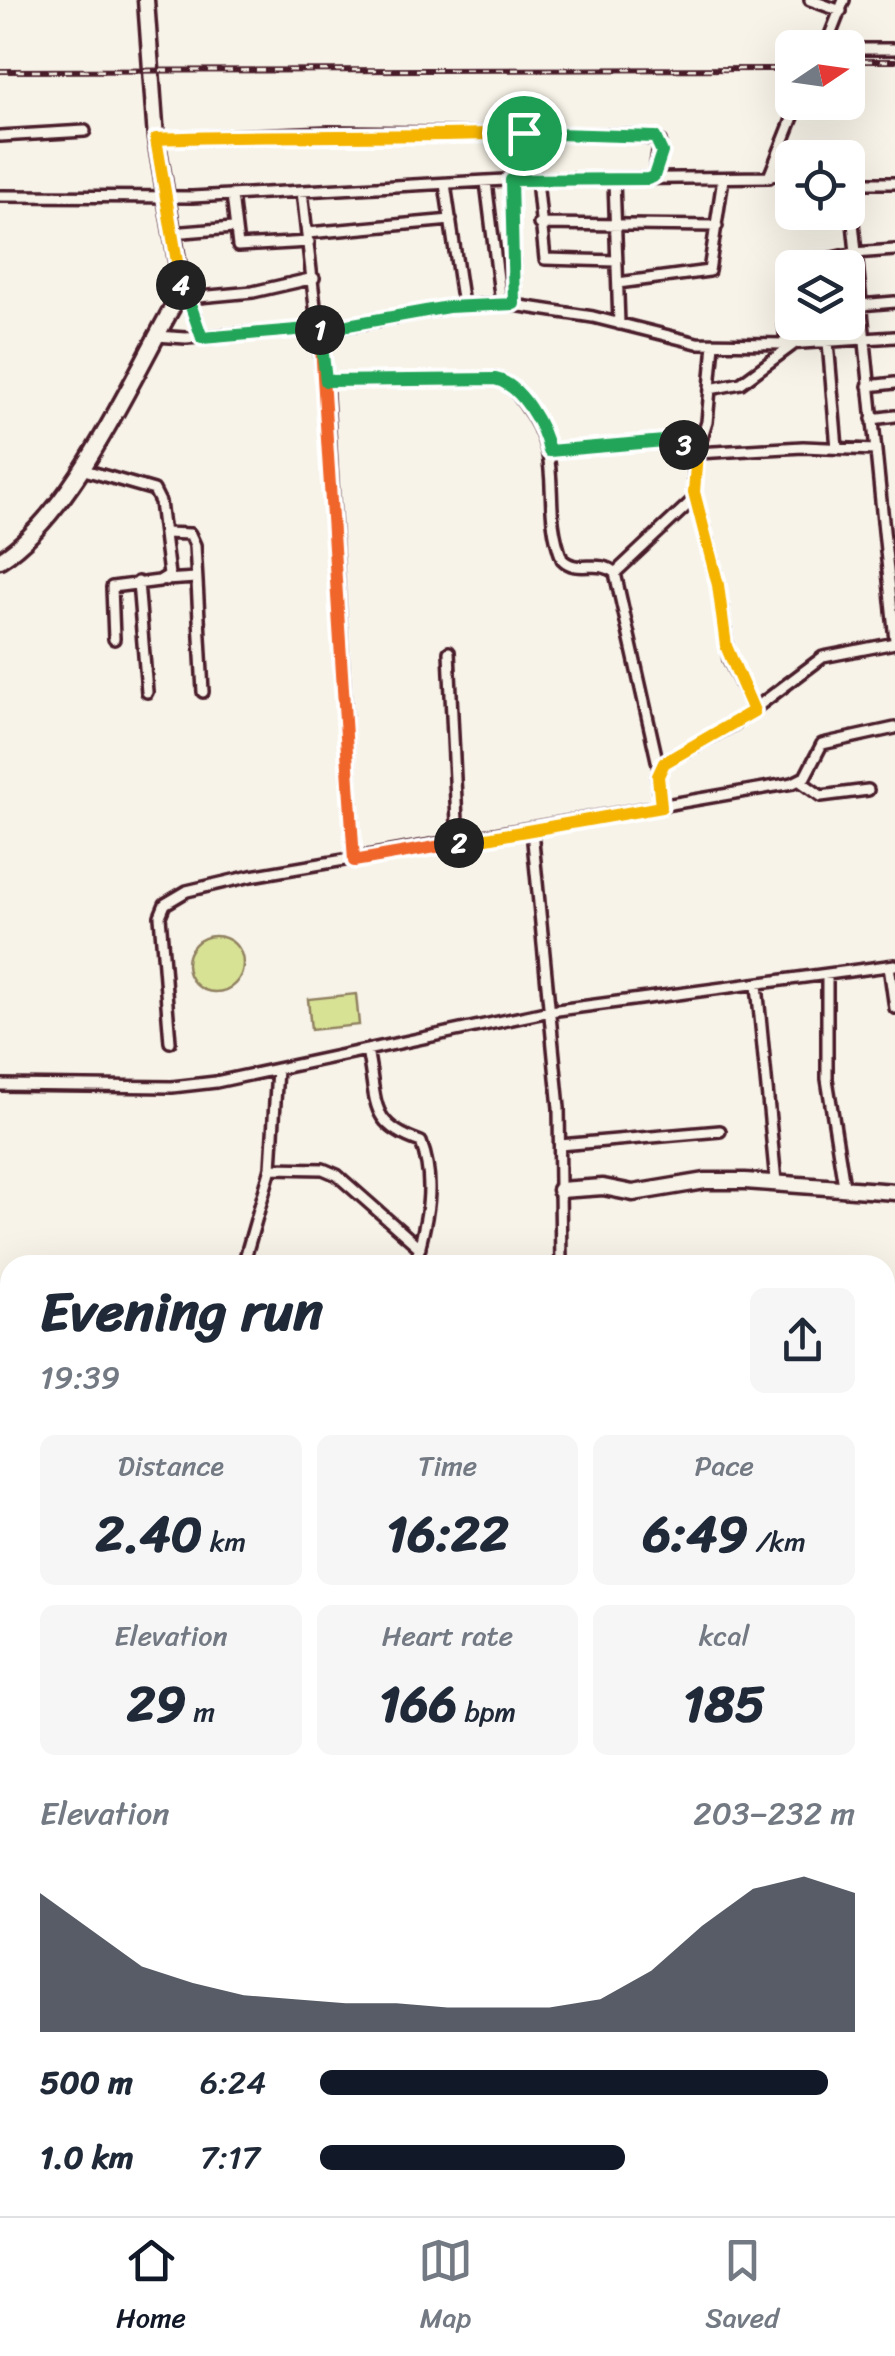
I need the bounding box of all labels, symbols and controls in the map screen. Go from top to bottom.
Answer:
north arrow [775,30,865,120]
map controls [775,30,865,340]
pin [482,91,567,176]
icon: arrive [497,106,552,161]
button: locate [775,140,865,230]
button: layers [775,250,865,340]
pin: 4 [156,260,206,310]
text: 4 [172,260,190,309]
pin: 1 [295,305,345,355]
text: 1 [314,305,326,354]
pin: 3 [659,420,709,470]
text: 3 [676,420,692,469]
pin: 2 [434,818,484,868]
text: 2 [451,818,467,867]
text: Evening run [40,1263,323,1360]
button: share [750,1288,855,1393]
text: 19:39 [40,1349,120,1406]
text: Distance [118,1441,224,1490]
text: Time [418,1441,477,1490]
text: Pace [694,1441,754,1490]
text: 2.40 [96,1490,202,1579]
text: 16:22 [386,1490,509,1579]
text: 6:49 [643,1490,748,1579]
text: km [202,1517,246,1566]
text: /km [748,1517,806,1566]
text: Elevation [114,1611,227,1660]
text: Heart rate [382,1611,513,1660]
text: kcal [699,1611,750,1660]
text: 29 [127,1660,186,1749]
text: 166 [379,1660,457,1749]
text: 185 [683,1660,765,1749]
text: m [186,1687,215,1736]
text: bpm [457,1687,516,1736]
text: Elevation [40,1785,170,1842]
text: 203–232 m [693,1785,855,1842]
text: 500 m [40,2054,133,2111]
text: 6:24 [200,2054,266,2111]
text: 1.0 km [40,2129,134,2186]
text: 7:17 [200,2129,260,2186]
tab: Home [116,2233,186,2342]
tab: Map [418,2233,473,2342]
tab: Saved [705,2233,779,2342]

